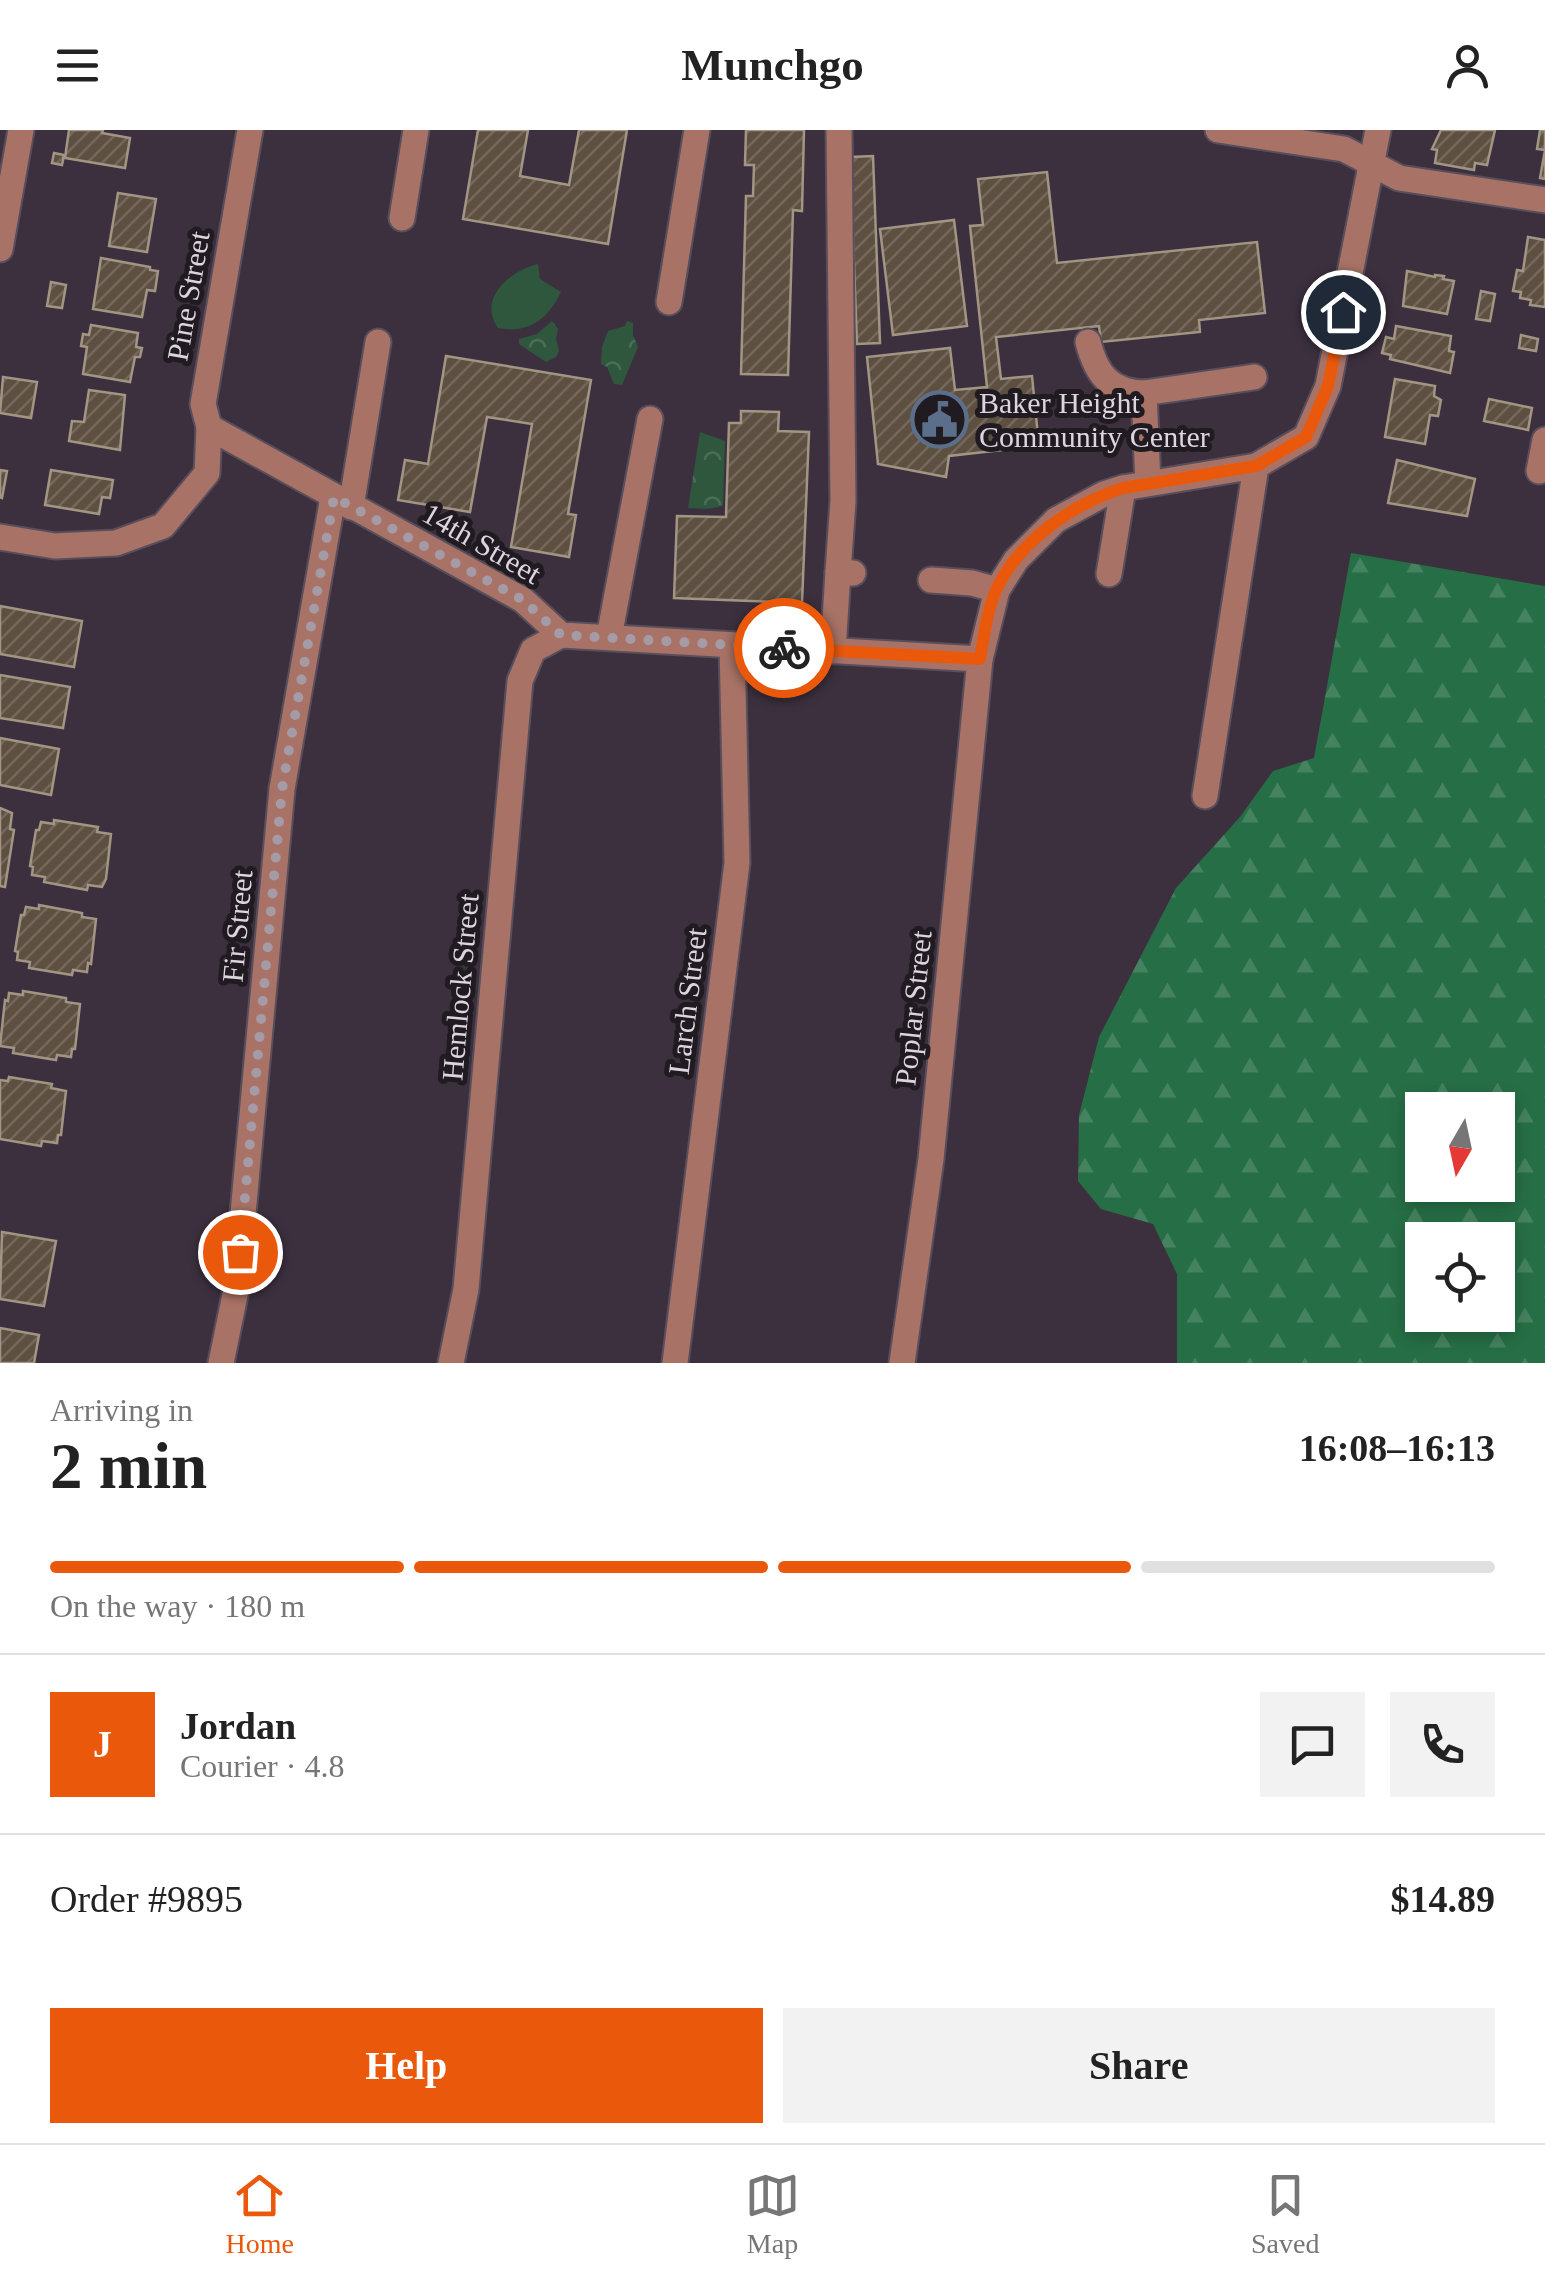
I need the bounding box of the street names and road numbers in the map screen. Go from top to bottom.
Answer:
street label: Pine Street [160,228,216,363]
street label: 14th Street [417,496,547,590]
street label: Fir Street [216,868,258,983]
street label: Hemlock Street [435,892,485,1082]
street label: Larch Street [662,925,712,1076]
street label: Poplar Street [888,928,938,1087]

